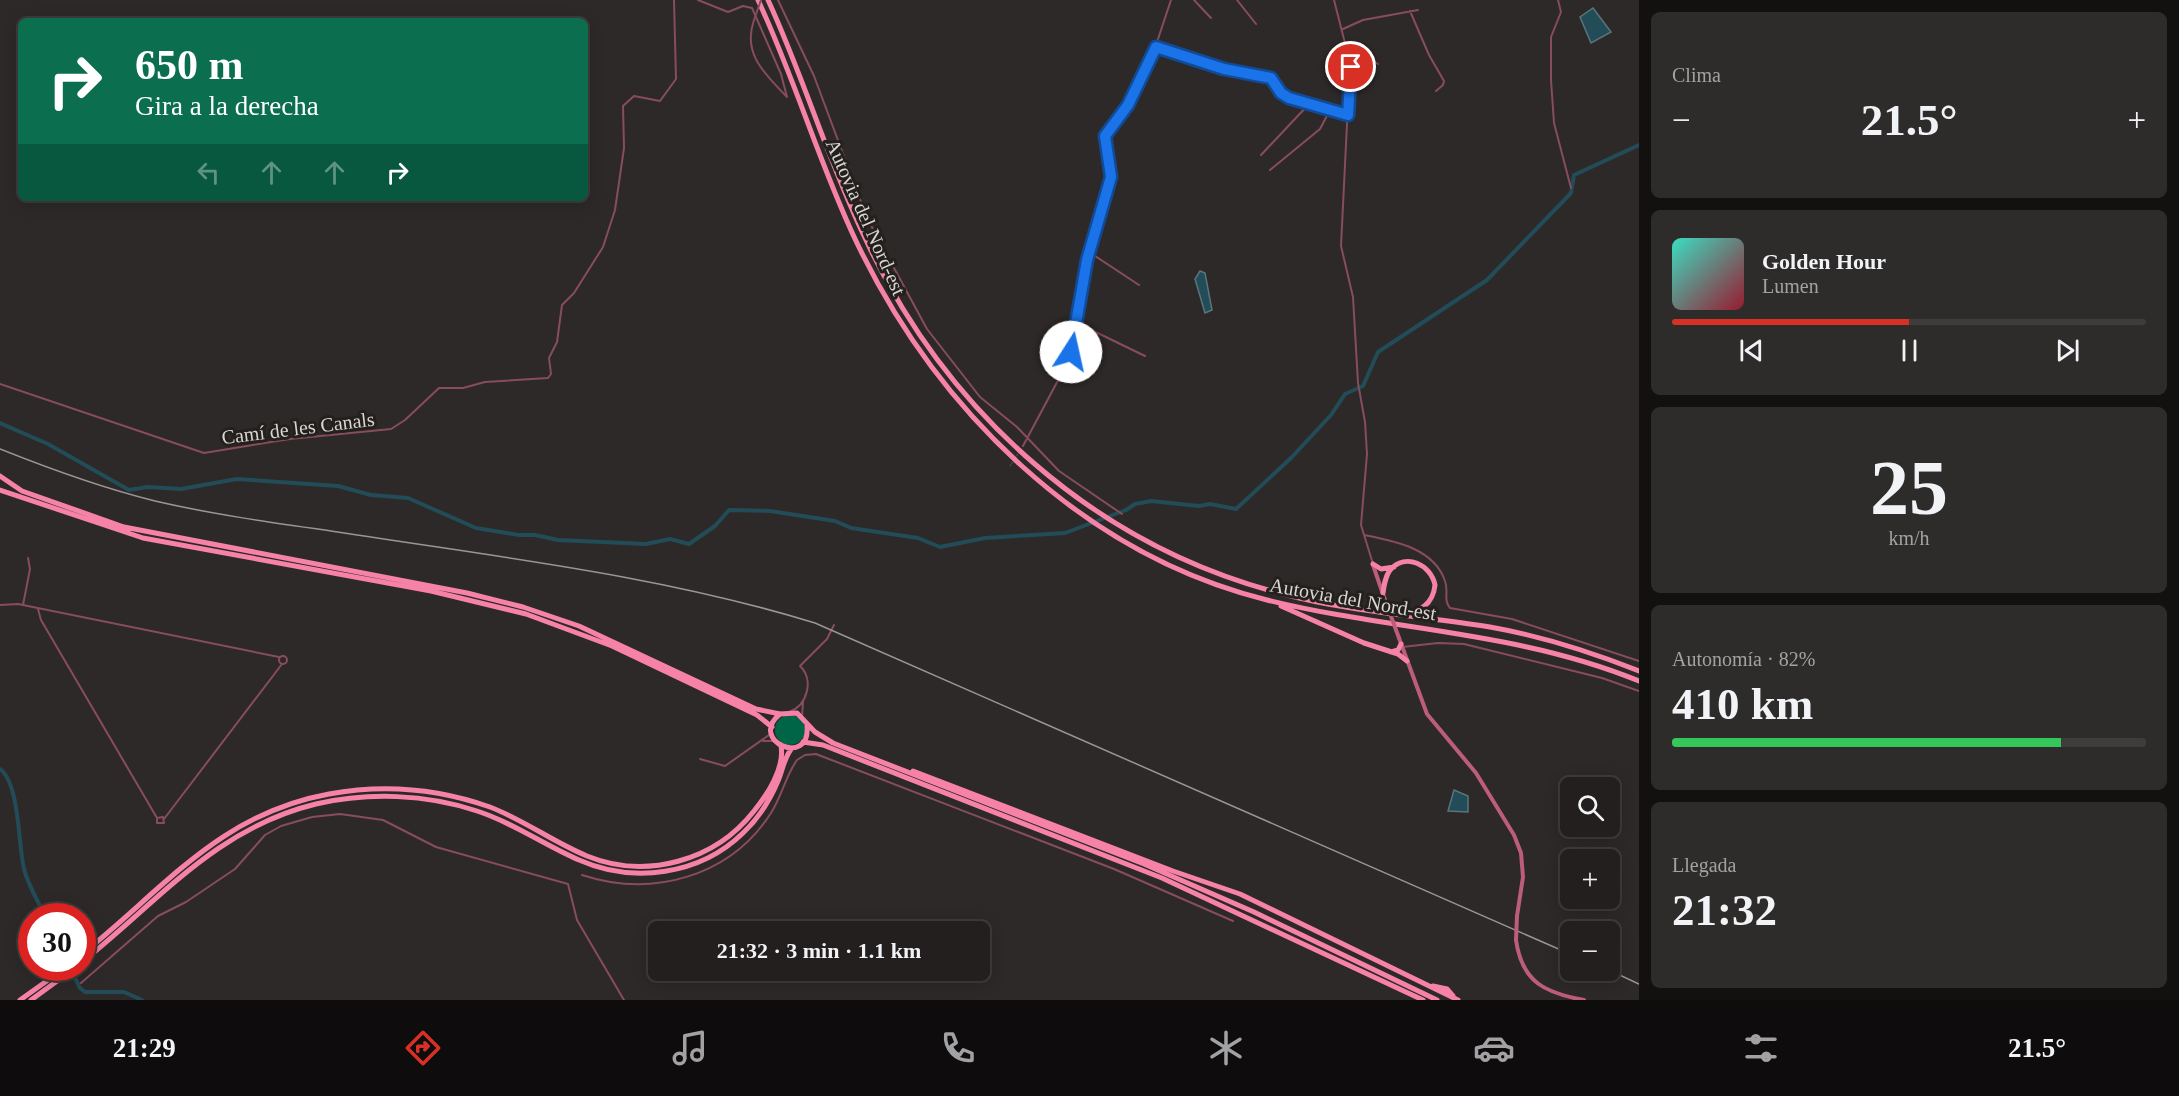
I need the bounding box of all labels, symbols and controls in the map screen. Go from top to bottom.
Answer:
pin [1325,41,1376,92]
icon: right [36,42,114,120]
text: 650 m [135,42,244,88]
icon: arrive [1334,50,1367,83]
text: Clima [1672,64,1721,86]
text: Gira a la derecha [135,91,319,121]
text: 21.5° [1861,95,1957,145]
text: − [1672,102,1691,138]
text: + [2127,102,2146,138]
street label: Autovia del Nord-est [822,135,911,299]
icon: left [192,156,225,189]
icon: ahead [255,156,288,189]
icon: ahead [318,156,351,189]
icon: right [381,156,414,189]
text: Golden Hour [1762,249,1886,274]
text: Lumen [1762,275,1819,297]
position arrow [1039,320,1103,384]
icon: previous [1735,334,1768,367]
icon: pause [1893,334,1926,367]
icon: next [2051,334,2084,367]
street label: Camí de les Canals [220,408,376,448]
text: 25 [1870,444,1948,531]
text: km/h [1888,527,1930,549]
street label: Autovia del Nord-est [1268,574,1438,625]
text: Autonomía · 82% [1672,648,1815,670]
text: 410 km [1672,679,1813,729]
map controls [1560,777,1620,981]
button: search [1560,777,1620,837]
button: + [1560,849,1620,909]
text: Llegada [1672,854,1736,876]
text: 21:32 [1672,885,1777,935]
speed limit sign: 30 [18,903,96,981]
button: − [1560,921,1620,981]
text: 21:32 · 3 min · 1.1 km [717,938,921,963]
icon: directions [402,1027,444,1069]
icon: music [669,1027,711,1069]
icon: phone [937,1027,979,1069]
icon: climate [1205,1027,1247,1069]
icon: car [1473,1027,1515,1069]
icon: filters [1740,1027,1782,1069]
text: 21:29 [113,1033,176,1063]
text: 21.5° [2008,1033,2066,1063]

